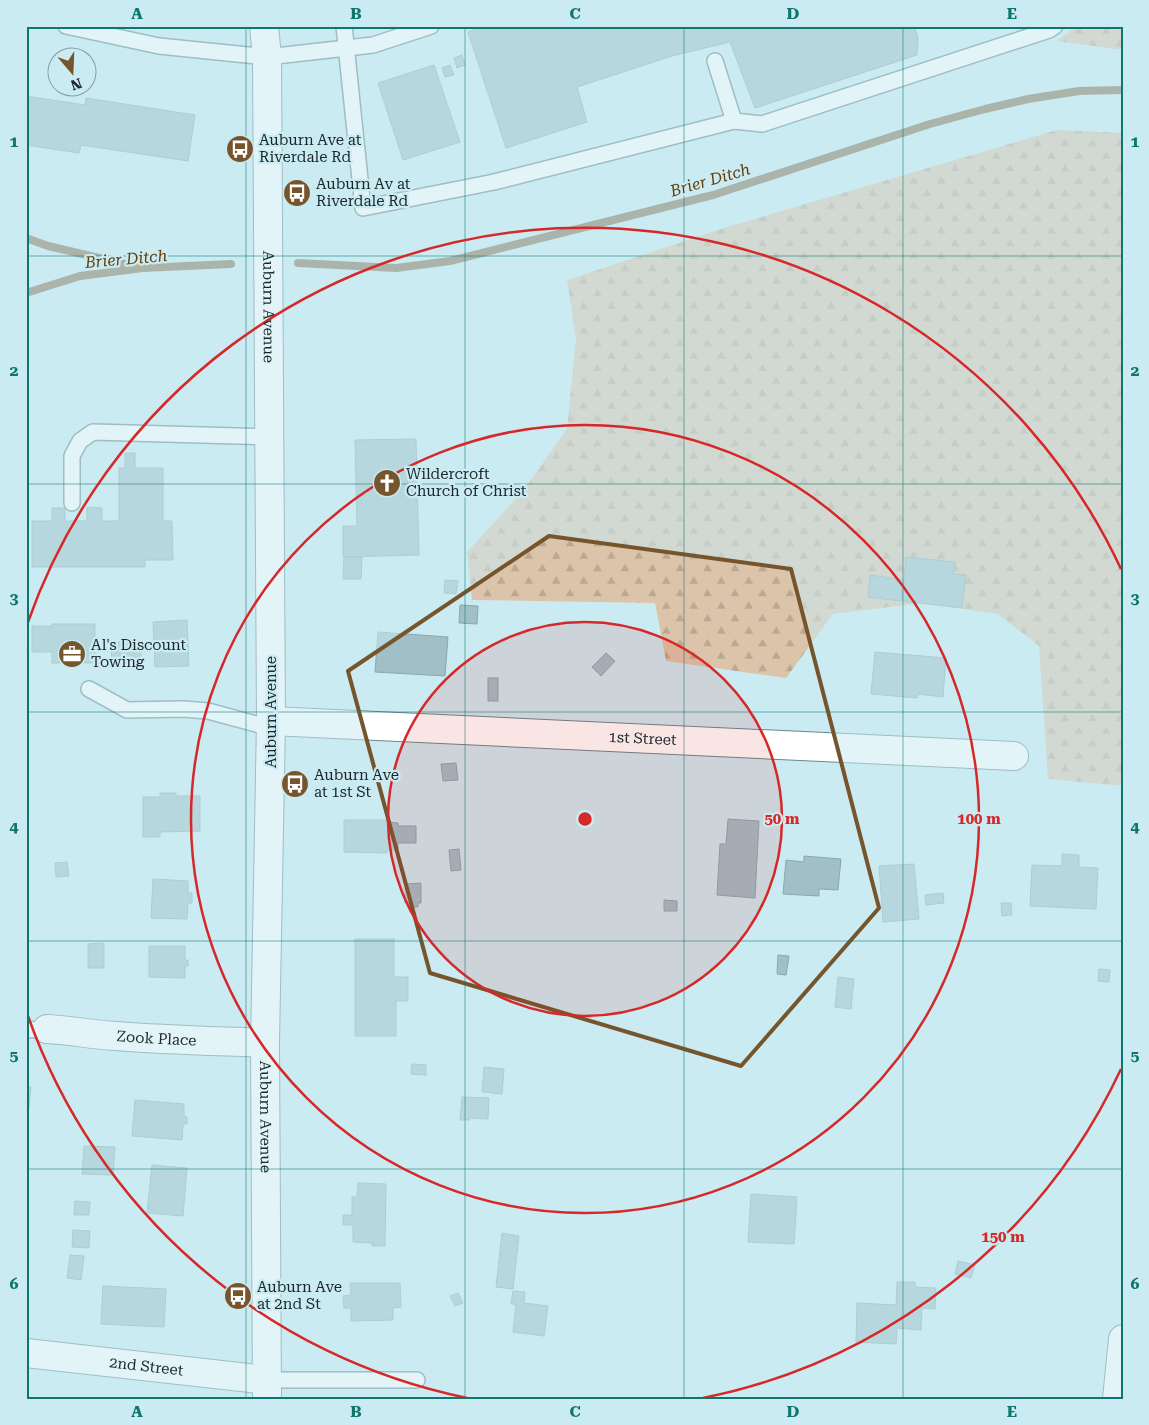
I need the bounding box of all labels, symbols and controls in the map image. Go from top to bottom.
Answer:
text: A [131,4,143,23]
text: B [350,4,362,23]
text: C [569,4,581,23]
text: D [787,4,800,23]
text: E [1007,4,1017,23]
north arrow [48,48,98,98]
text: N [68,75,84,94]
place label: Auburn Ave at Riverdale Rd [259,131,362,166]
text: 1 [10,132,19,151]
text: 1 [1131,132,1140,151]
bus stop icon: Auburn Ave at Riverdale Rd [225,134,255,164]
water label: Brier Ditch [667,159,753,201]
place label: Auburn Av at Riverdale Rd [316,175,411,210]
bus stop icon: Auburn Av at Riverdale Rd [282,178,312,208]
water label: Brier Ditch [83,246,168,272]
street label: Auburn Avenue [259,251,278,363]
text: 2 [10,361,19,380]
text: 2 [1131,361,1140,380]
place label: Wildercroft Church of Christ [406,465,527,500]
church icon: Wildercroft Church of Christ [372,468,402,498]
text: 3 [10,589,19,608]
text: 3 [1131,589,1140,608]
place label: Al's Discount Towing [91,636,187,671]
office icon: Al's Discount Towing [57,639,87,669]
street label: Auburn Avenue [262,656,280,768]
street label: 1st Street [608,728,677,749]
place label: Auburn Ave at 1st St [314,766,399,801]
bus stop icon: Auburn Ave at 1st St [280,769,310,799]
centre of rings [576,810,594,828]
text: 50 m [764,810,800,828]
text: 100 m [957,810,1001,828]
text: 4 [10,817,19,836]
text: 4 [1131,817,1140,836]
street label: Zook Place [116,1027,197,1049]
text: 5 [10,1046,19,1065]
text: 5 [1131,1046,1140,1065]
street label: Auburn Avenue [256,1061,275,1173]
text: 150 m [981,1228,1025,1246]
text: 6 [10,1274,19,1293]
text: 6 [1131,1274,1140,1293]
place label: Auburn Ave at 2nd St [257,1278,342,1313]
bus stop icon: Auburn Ave at 2nd St [223,1281,253,1311]
street label: 2nd Street [108,1353,185,1380]
text: A [131,1402,143,1421]
text: B [350,1402,362,1421]
text: C [569,1402,581,1421]
text: D [787,1402,800,1421]
text: E [1007,1402,1017,1421]

